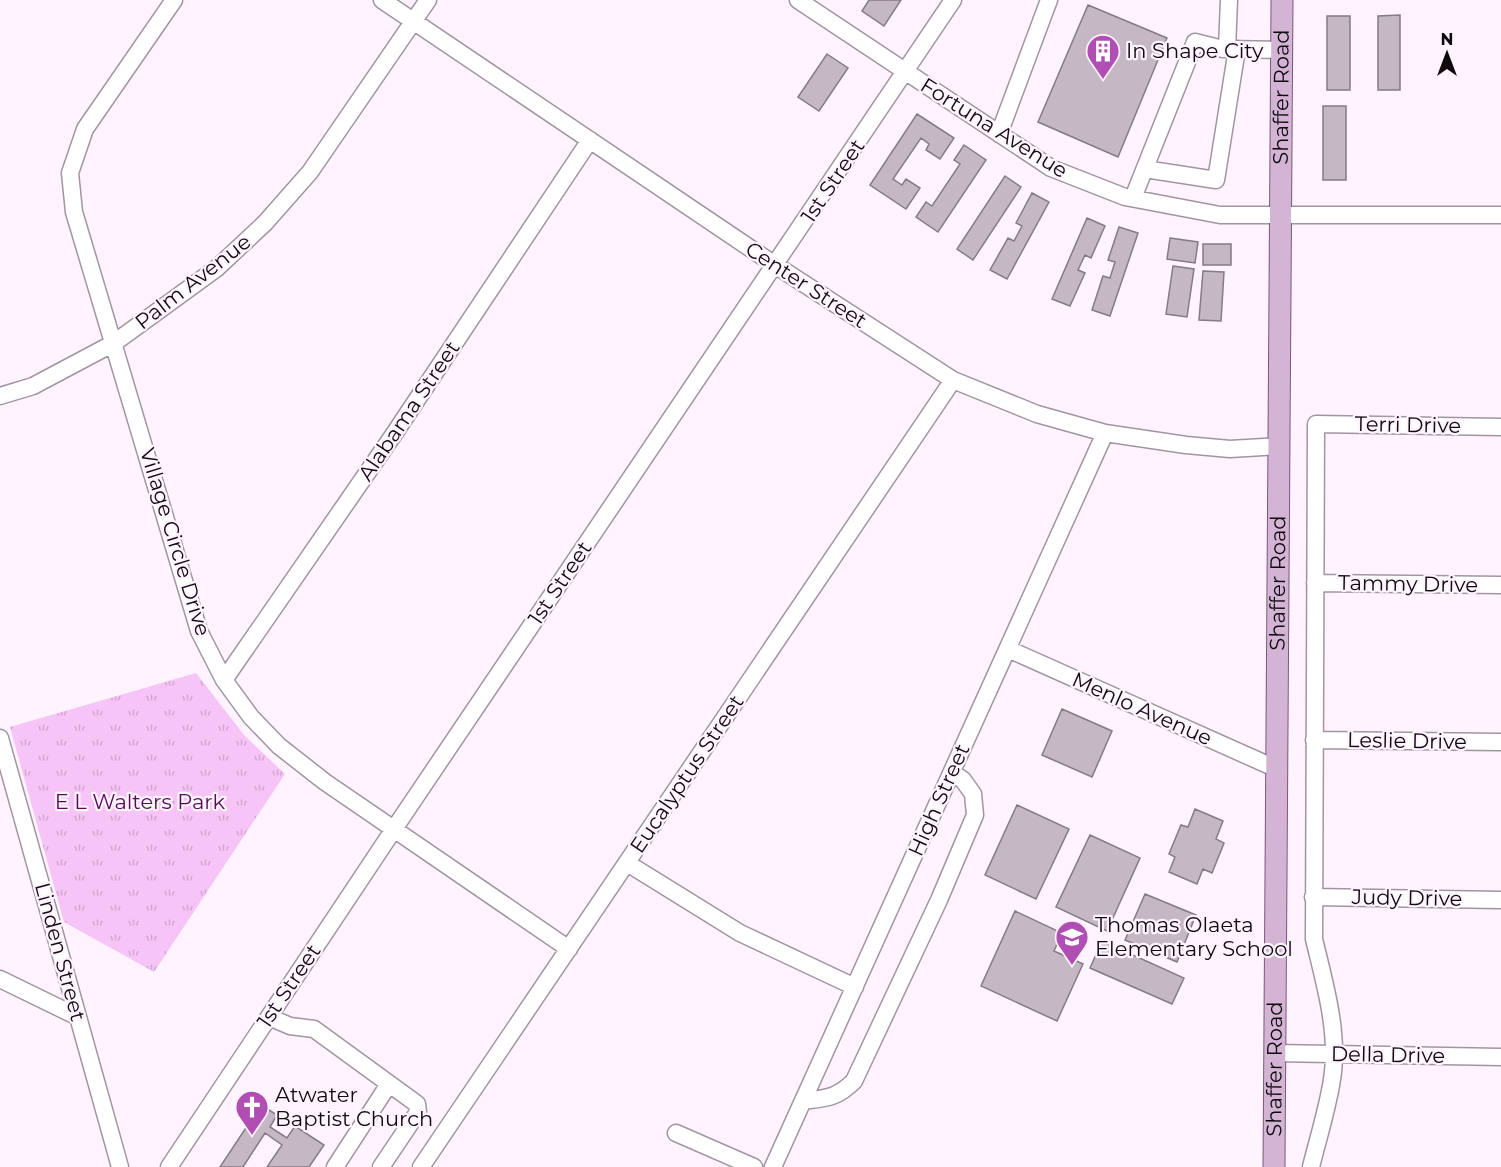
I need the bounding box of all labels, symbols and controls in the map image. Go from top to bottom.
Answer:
north arrow [1417,24,1477,84]
street label: Shaffer Road [1268,29,1294,165]
text: N [1441,30,1453,49]
building icon: In Shape City [1085,33,1121,80]
place label: In Shape City [1126,38,1264,63]
street label: Fortuna Avenue [916,72,1072,183]
street label: 1st Street [796,134,870,227]
street label: Palm Avenue [130,229,255,335]
street label: Center Street [741,236,872,333]
street label: Alabama Street [353,336,465,485]
street label: Terri Drive [1355,411,1461,438]
street label: Village Circle Drive [135,445,216,639]
street label: Shaffer Road [1265,515,1290,651]
street label: 1st Street [523,536,597,629]
street label: Tammy Drive [1338,570,1478,597]
street label: Menlo Avenue [1068,667,1216,751]
street label: Eucalyptus Street [624,690,749,858]
street label: Leslie Drive [1347,727,1467,754]
street label: High Street [903,740,974,860]
park label: E L Walters Park [55,789,226,814]
street label: Linden Street [30,880,91,1024]
street label: Judy Drive [1350,884,1463,911]
place label: Thomas Olaeta Elementary School [1095,912,1293,961]
school or university icon: Thomas Olaeta Elementary School [1054,919,1090,966]
street label: 1st Street [252,939,326,1032]
street label: Shaffer Road [1261,1001,1287,1137]
street label: Della Drive [1331,1041,1445,1068]
place label: Atwater Baptist Church [275,1082,433,1131]
church icon: Atwater Baptist Church [234,1089,270,1136]

